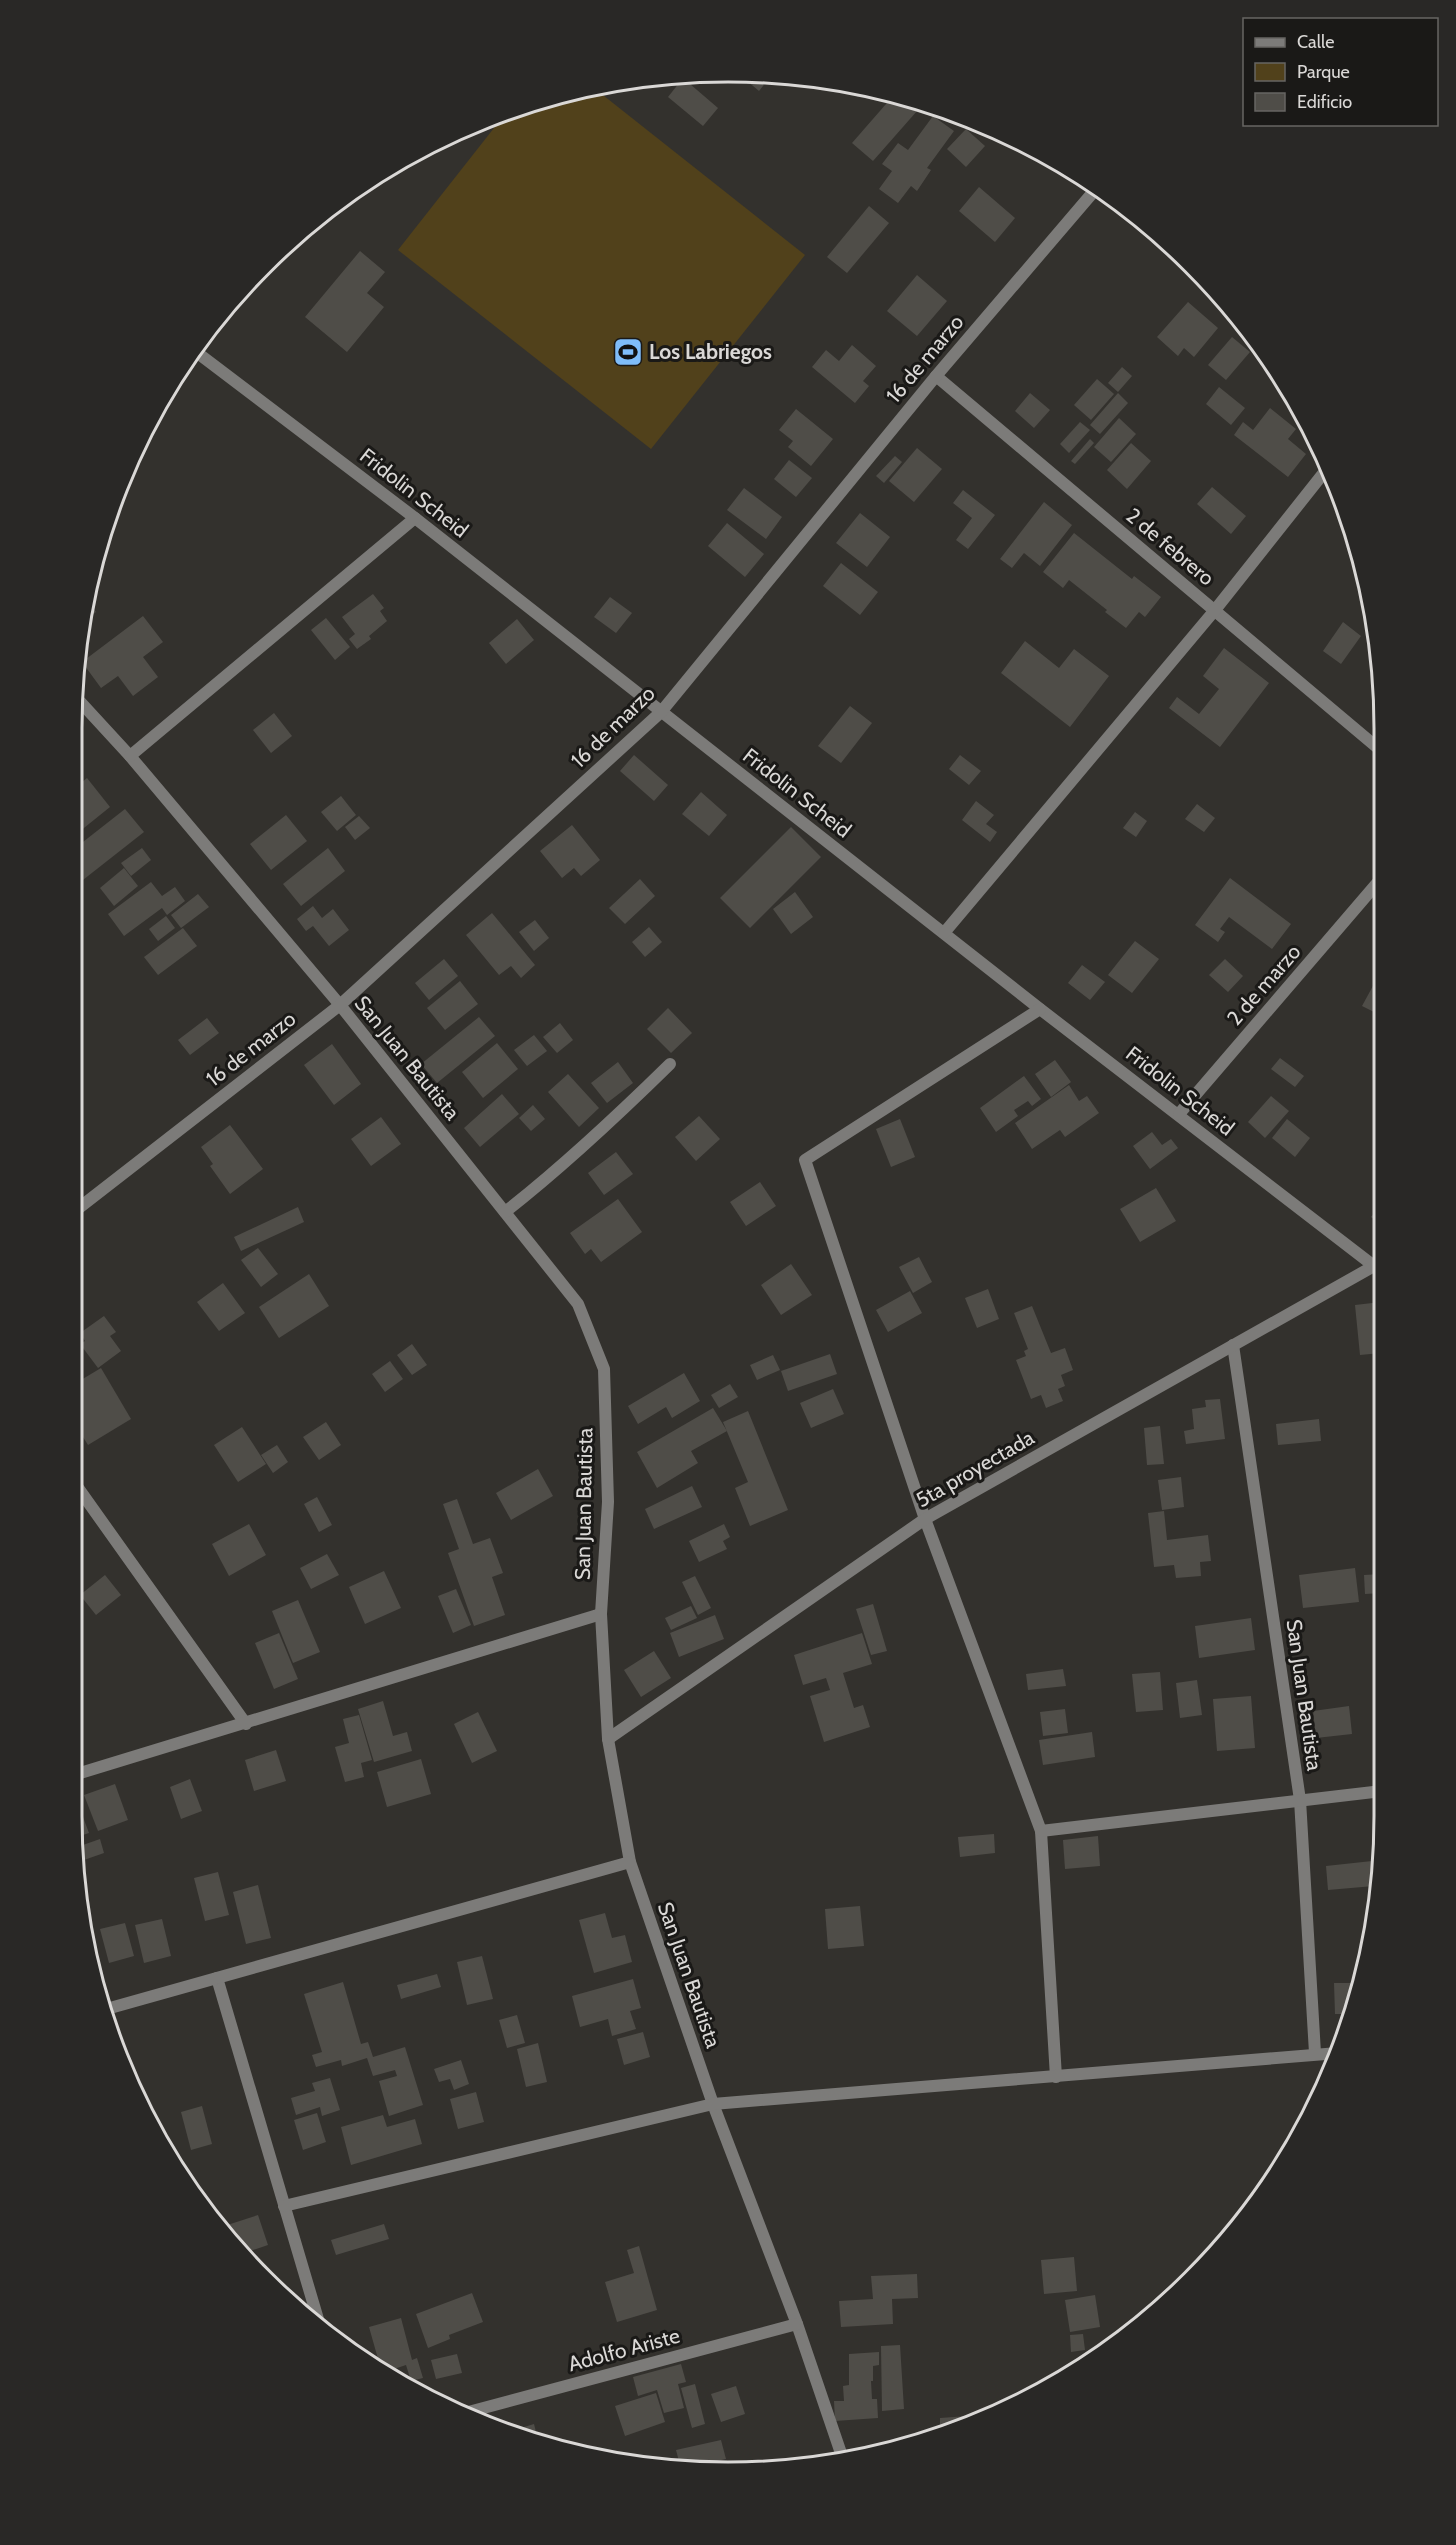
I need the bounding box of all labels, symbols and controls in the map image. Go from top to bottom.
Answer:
legend [1243,18,1438,126]
text: Calle [1297,31,1334,53]
text: Parque [1297,61,1350,83]
text: Edificio [1297,91,1352,113]
street label: 16 de marzo [881,310,969,408]
sports icon: Los Labriegos [612,336,644,368]
place label: Los Labriegos [649,339,772,364]
street label: Fridolin Scheid [355,443,473,543]
street label: 2 de febrero [1121,503,1219,591]
street label: 16 de marzo [565,680,660,773]
street label: Fridolin Scheid [738,743,856,843]
street label: 2 de marzo [1222,939,1306,1030]
street label: San Juan Bautista [350,991,465,1125]
street label: 16 de marzo [201,1006,301,1091]
street label: Fridolin Scheid [1121,1041,1239,1141]
street label: 5ta proyectada [911,1425,1038,1512]
street label: San Juan Bautista [570,1428,597,1580]
street label: San Juan Bautista [1282,1618,1327,1772]
street label: San Juan Bautista [653,1899,726,2051]
street label: Adolfo Ariste [565,2323,683,2376]

